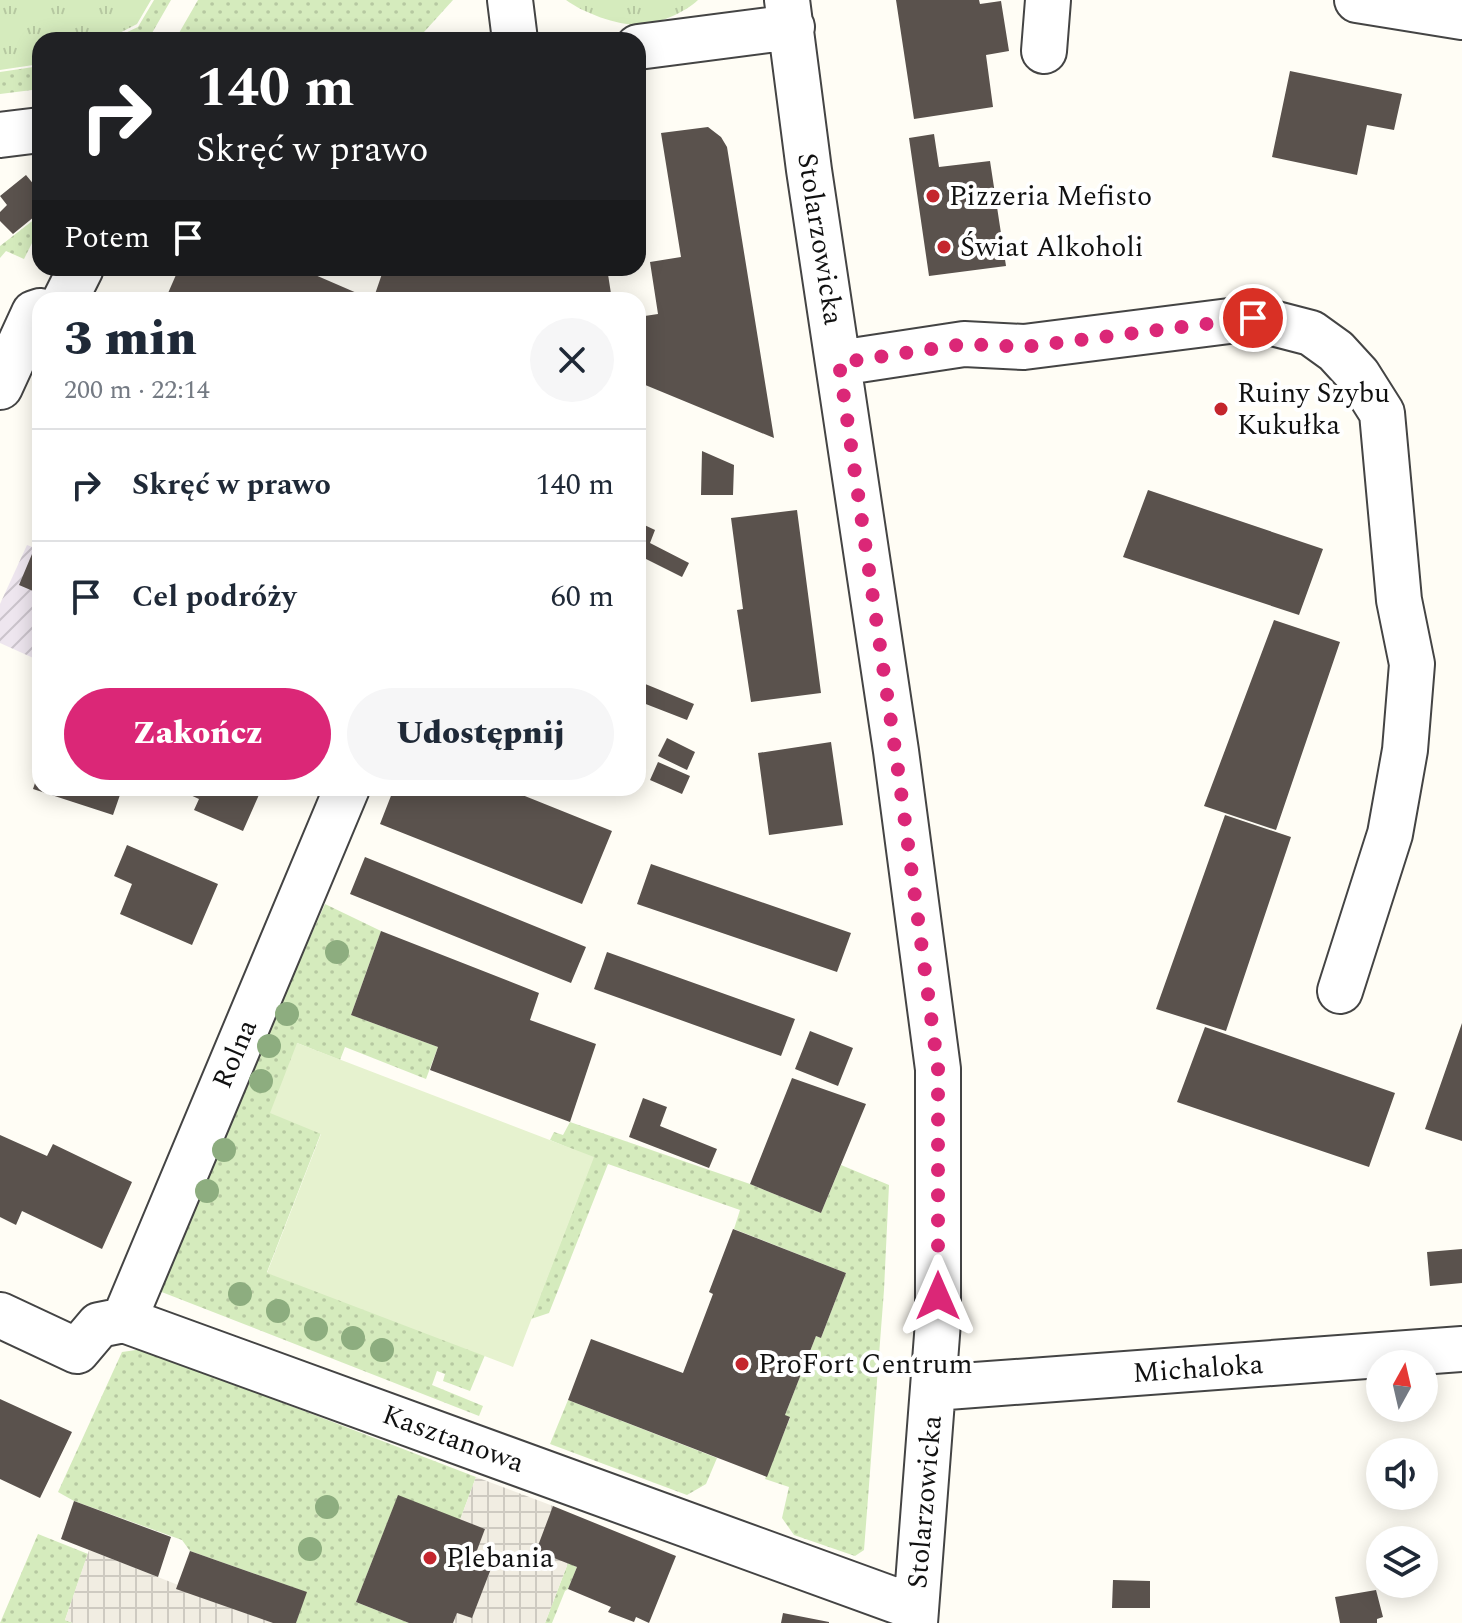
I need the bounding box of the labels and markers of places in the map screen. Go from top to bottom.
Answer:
place label: Pizzeria Mefisto [949,175,1152,218]
marker: Pizzeria Mefisto [924,187,942,205]
place label: Świat Alkoholi [960,226,1143,269]
marker: Świat Alkoholi [935,238,953,256]
pin [1219,284,1287,352]
place label: Ruiny Szybu Kukułka [1237,372,1390,447]
marker: Ruiny Szybu Kukułka [1212,400,1230,418]
place label: ProFort Centrum [758,1343,973,1386]
marker: ProFort Centrum [733,1355,751,1373]
place label: Plebania [446,1537,554,1580]
marker: Plebania [421,1549,439,1567]

